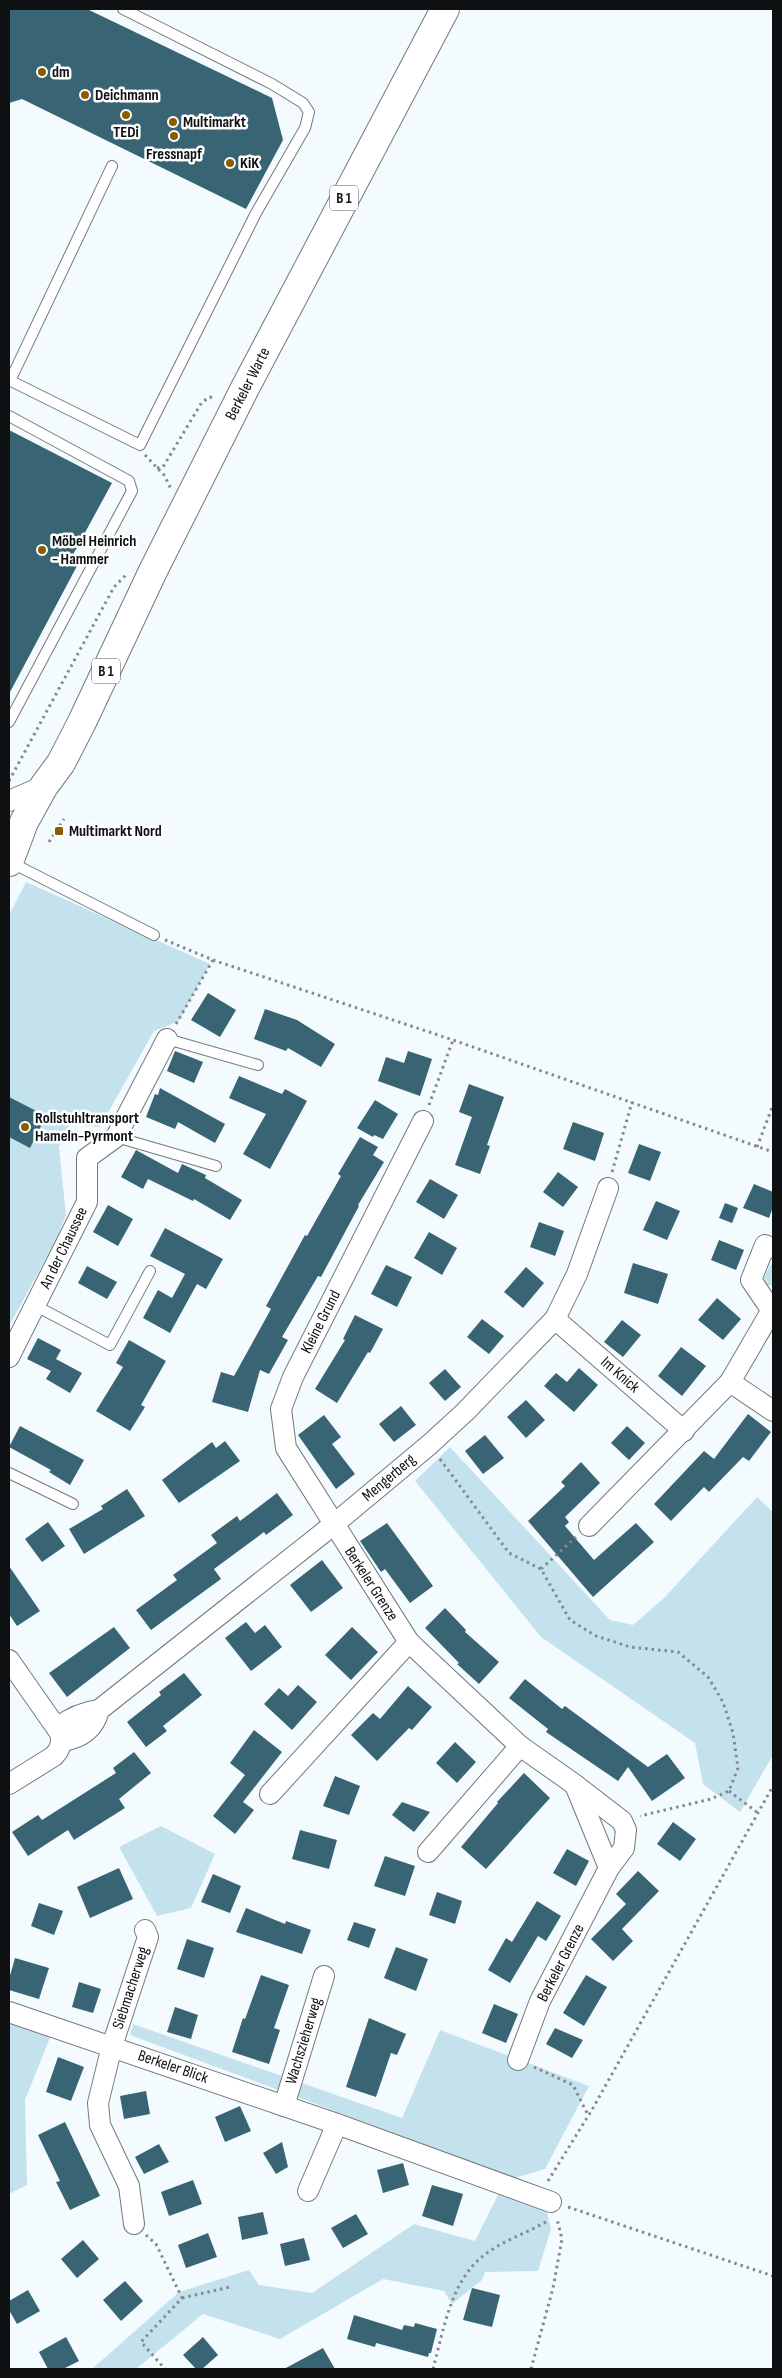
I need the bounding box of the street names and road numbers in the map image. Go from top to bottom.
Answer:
road number: B 1 [330,186,358,210]
street label: Berkeler Warte [222,344,274,424]
road number: B 1 [92,658,120,684]
street label: An der Chaussee [36,1204,92,1293]
street label: Kleine Grund [297,1287,345,1357]
street label: Im Knick [597,1353,643,1397]
street label: Mengerberg [358,1450,420,1506]
street label: Berkeler Grenze [340,1543,402,1625]
street label: Berkeler Grenze [533,1921,589,2005]
street label: Siebmacherweg [109,1944,153,2032]
street label: Wachszieherweg [282,1995,326,2087]
street label: Berkeler Blick [135,2046,211,2088]

